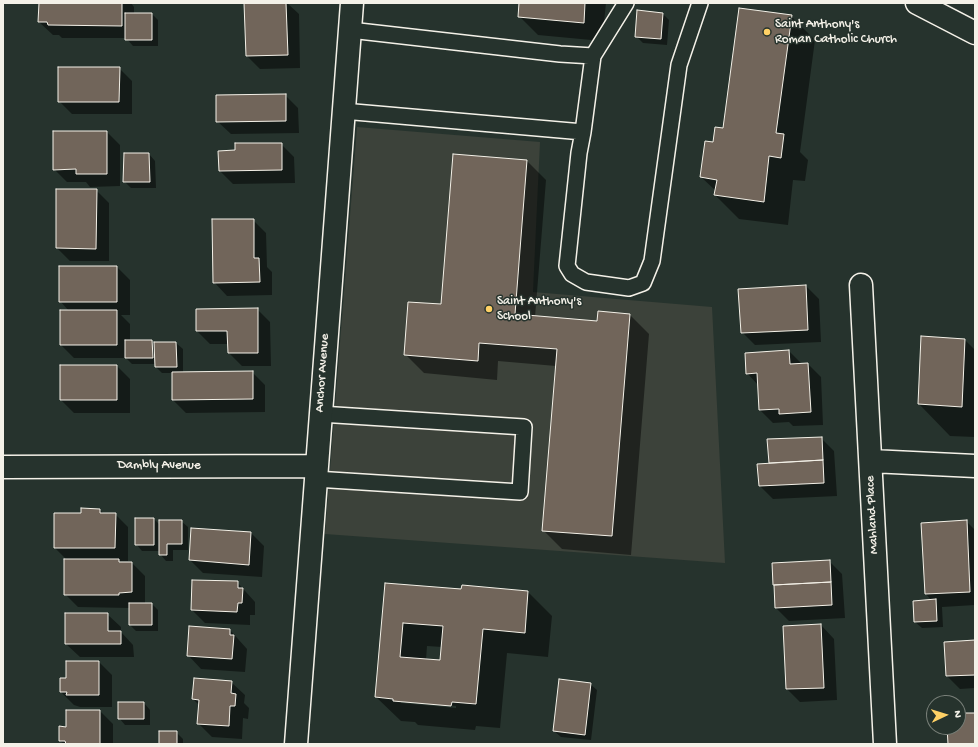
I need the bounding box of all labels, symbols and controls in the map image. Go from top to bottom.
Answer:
place label: Saint Anthony's Roman Catholic Church [775,17,897,48]
marker: Saint Anthony's Roman Catholic Church [762,27,772,37]
place label: Saint Anthony's School [497,294,581,325]
marker: Saint Anthony's School [484,304,494,314]
street label: Anchor Avenue [312,333,334,413]
street label: Dambly Avenue [117,458,201,474]
street label: Mahland Place [863,475,883,555]
north arrow [926,695,966,735]
text: N [951,710,963,718]

